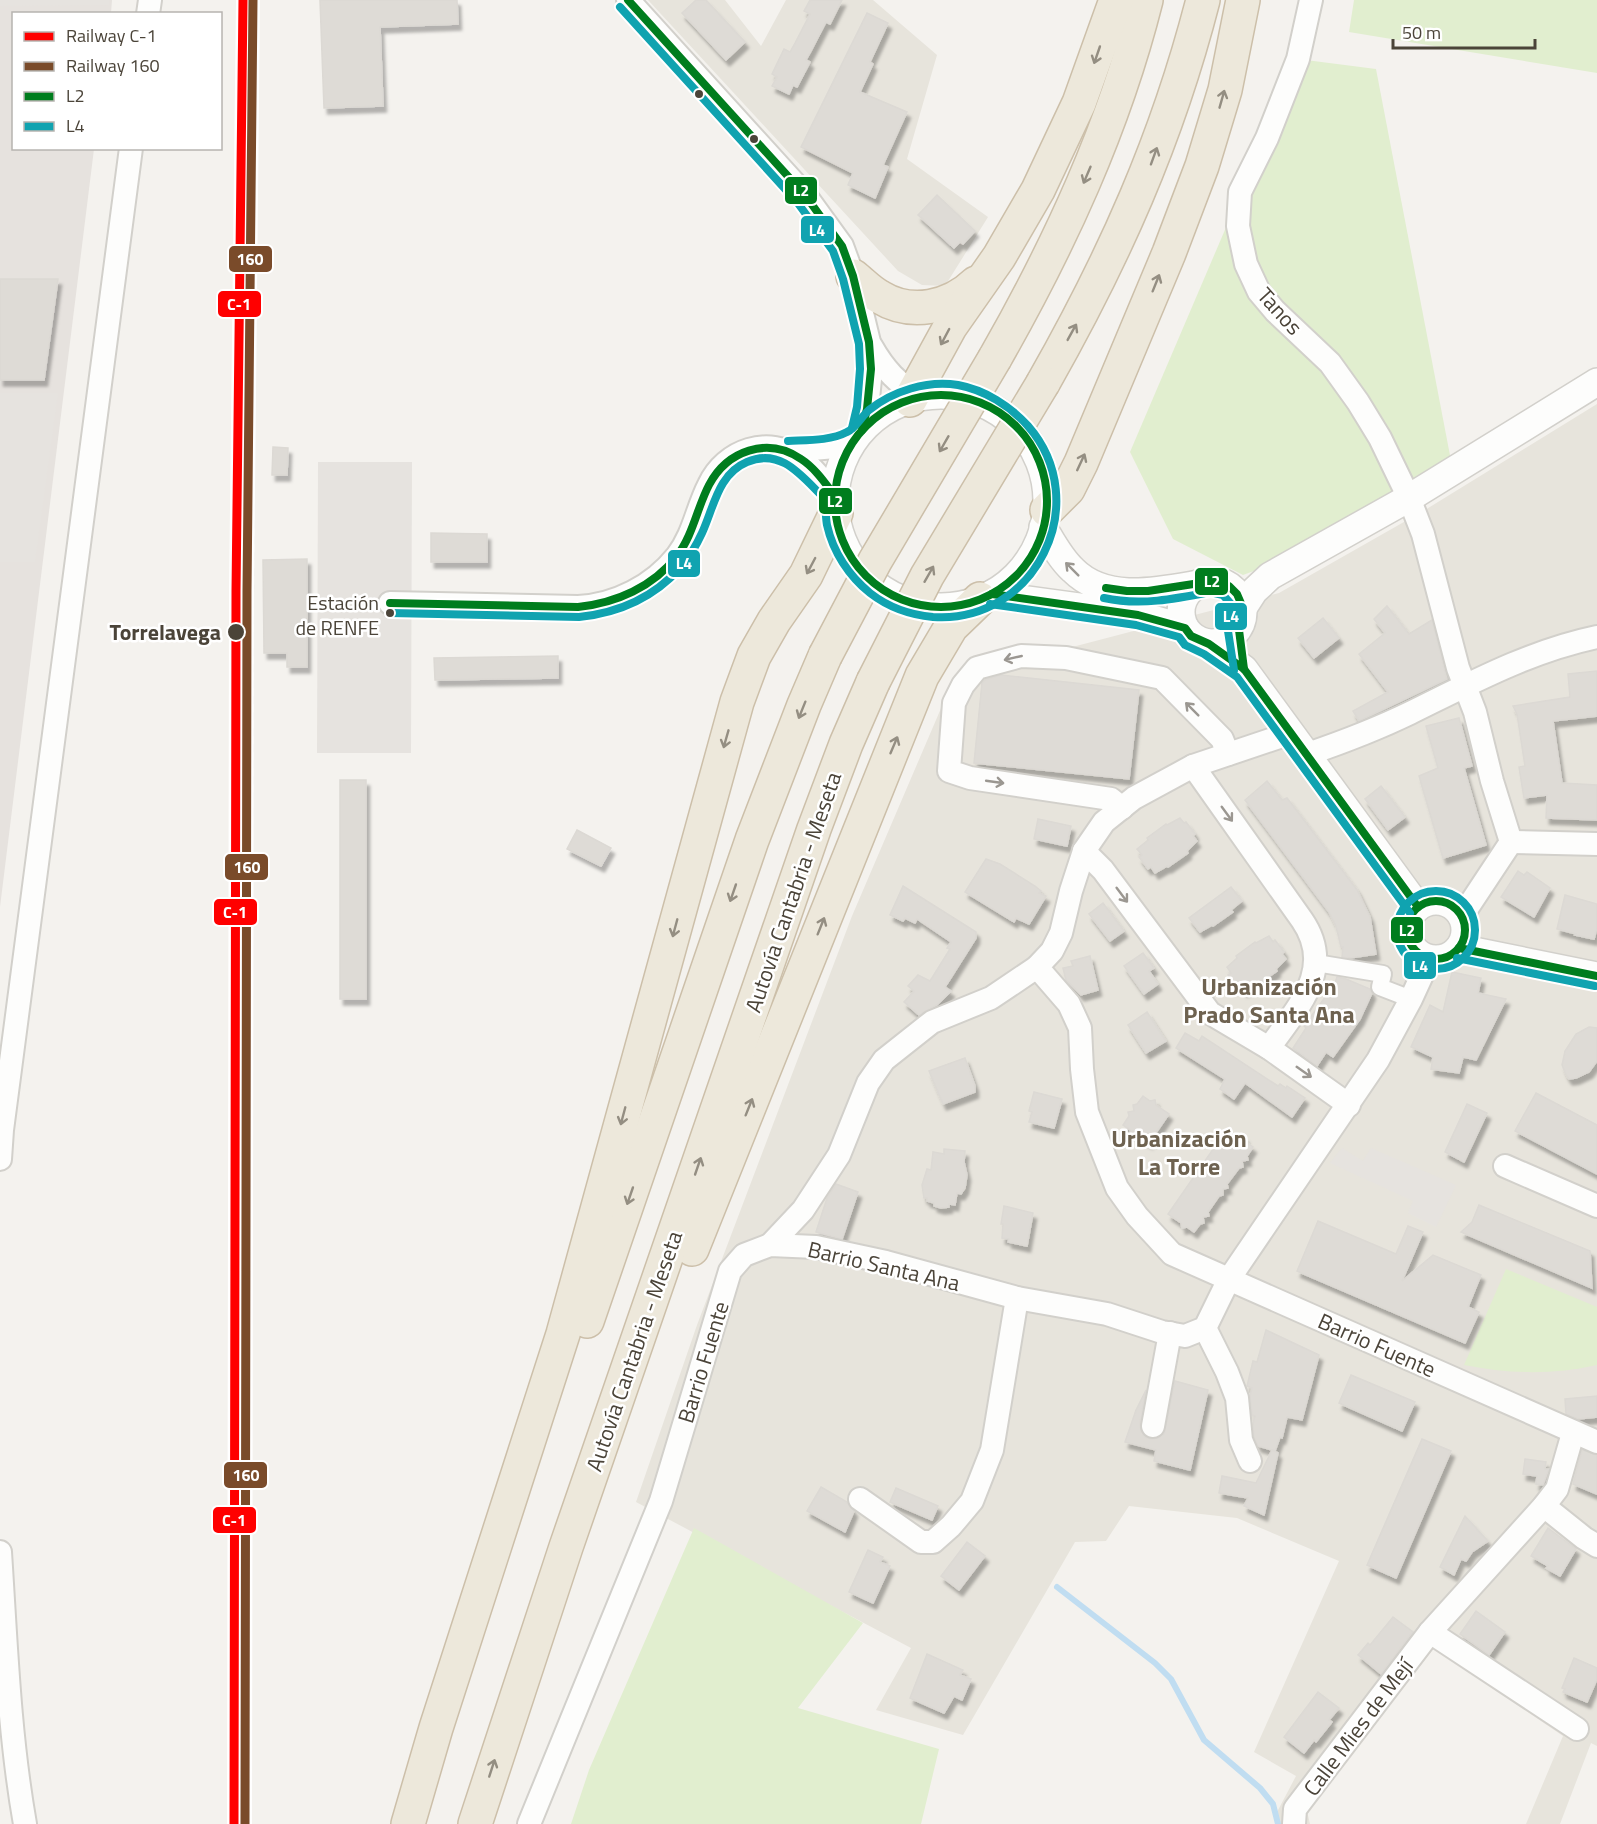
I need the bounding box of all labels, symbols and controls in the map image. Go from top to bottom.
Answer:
legend [12,12,222,150]
scale bar [1393,12,1536,50]
text: 50 m [1402,19,1441,46]
text: Railway C-1 [66,22,157,49]
one-way arrow [1091,46,1102,64]
text: Railway 160 [66,52,160,79]
text: L2 [66,82,85,109]
unlabelled marker [693,88,705,100]
one-way arrow [1217,90,1228,109]
text: L4 [66,112,85,139]
unlabelled marker [748,133,760,145]
one-way arrow [1149,147,1160,165]
one-way arrow [1081,165,1093,183]
line badge: L2 [784,176,818,205]
text: L2 [793,178,809,202]
line badge: L4 [800,215,835,244]
text: L4 [809,218,825,242]
line badge: 160 [228,245,273,273]
text: 160 [237,247,263,271]
one-way arrow [1151,274,1162,292]
street label: Tanos [1249,279,1311,343]
line badge: C-1 [217,290,262,318]
text: C-1 [227,292,251,316]
one-way arrow [1066,324,1078,341]
one-way arrow [939,328,951,345]
one-way arrow [938,435,950,452]
one-way arrow [1076,454,1087,472]
line badge: L2 [818,487,853,515]
text: L2 [827,489,843,513]
line badge: L4 [667,549,701,578]
text: L4 [676,551,692,575]
one-way arrow [805,556,816,574]
one-way arrow [1065,561,1080,576]
one-way arrow [923,566,935,583]
line badge: L2 [1194,567,1229,596]
text: L2 [1204,569,1220,593]
place label: Estación de RENFE [295,587,379,643]
line badge: L4 [1214,602,1248,631]
text: L4 [1223,604,1239,628]
marker: Estación de RENFE [384,607,396,619]
place label: Torrelavega [110,615,221,649]
marker: Torrelavega [226,622,246,642]
one-way arrow [1004,653,1023,665]
one-way arrow [796,700,807,719]
one-way arrow [1185,702,1200,717]
one-way arrow [720,730,731,749]
one-way arrow [889,736,900,755]
street label: Autovía Cantabria - Meseta [736,767,850,1017]
one-way arrow [984,776,1004,787]
one-way arrow [1220,806,1233,822]
line badge: 160 [224,853,269,881]
text: 160 [234,855,260,879]
one-way arrow [727,883,738,902]
one-way arrow [1116,887,1128,903]
line badge: C-1 [213,898,258,926]
text: C-1 [223,900,247,924]
line badge: L2 [1390,916,1424,944]
one-way arrow [816,917,827,936]
one-way arrow [668,918,680,937]
text: L2 [1399,918,1415,942]
line badge: L4 [1403,951,1437,980]
text: L4 [1412,954,1428,978]
district label: Urbanización Prado Santa Ana [1183,968,1355,1032]
one-way arrow [1295,1066,1311,1078]
one-way arrow [744,1098,755,1117]
one-way arrow [617,1106,628,1125]
district label: Urbanización La Torre [1111,1120,1247,1184]
one-way arrow [693,1157,704,1176]
one-way arrow [624,1187,635,1206]
street label: Autovía Cantabria - Meseta [577,1226,691,1476]
street label: Barrio Santa Ana [805,1232,963,1300]
street label: Barrio Fuente [668,1297,738,1427]
street label: Barrio Fuente [1313,1304,1441,1386]
line badge: 160 [223,1461,268,1489]
text: 160 [233,1463,259,1487]
line badge: C-1 [212,1506,257,1534]
text: C-1 [222,1508,246,1532]
street label: Calle Mies de Mejí [1295,1649,1423,1803]
one-way arrow [488,1759,499,1778]

